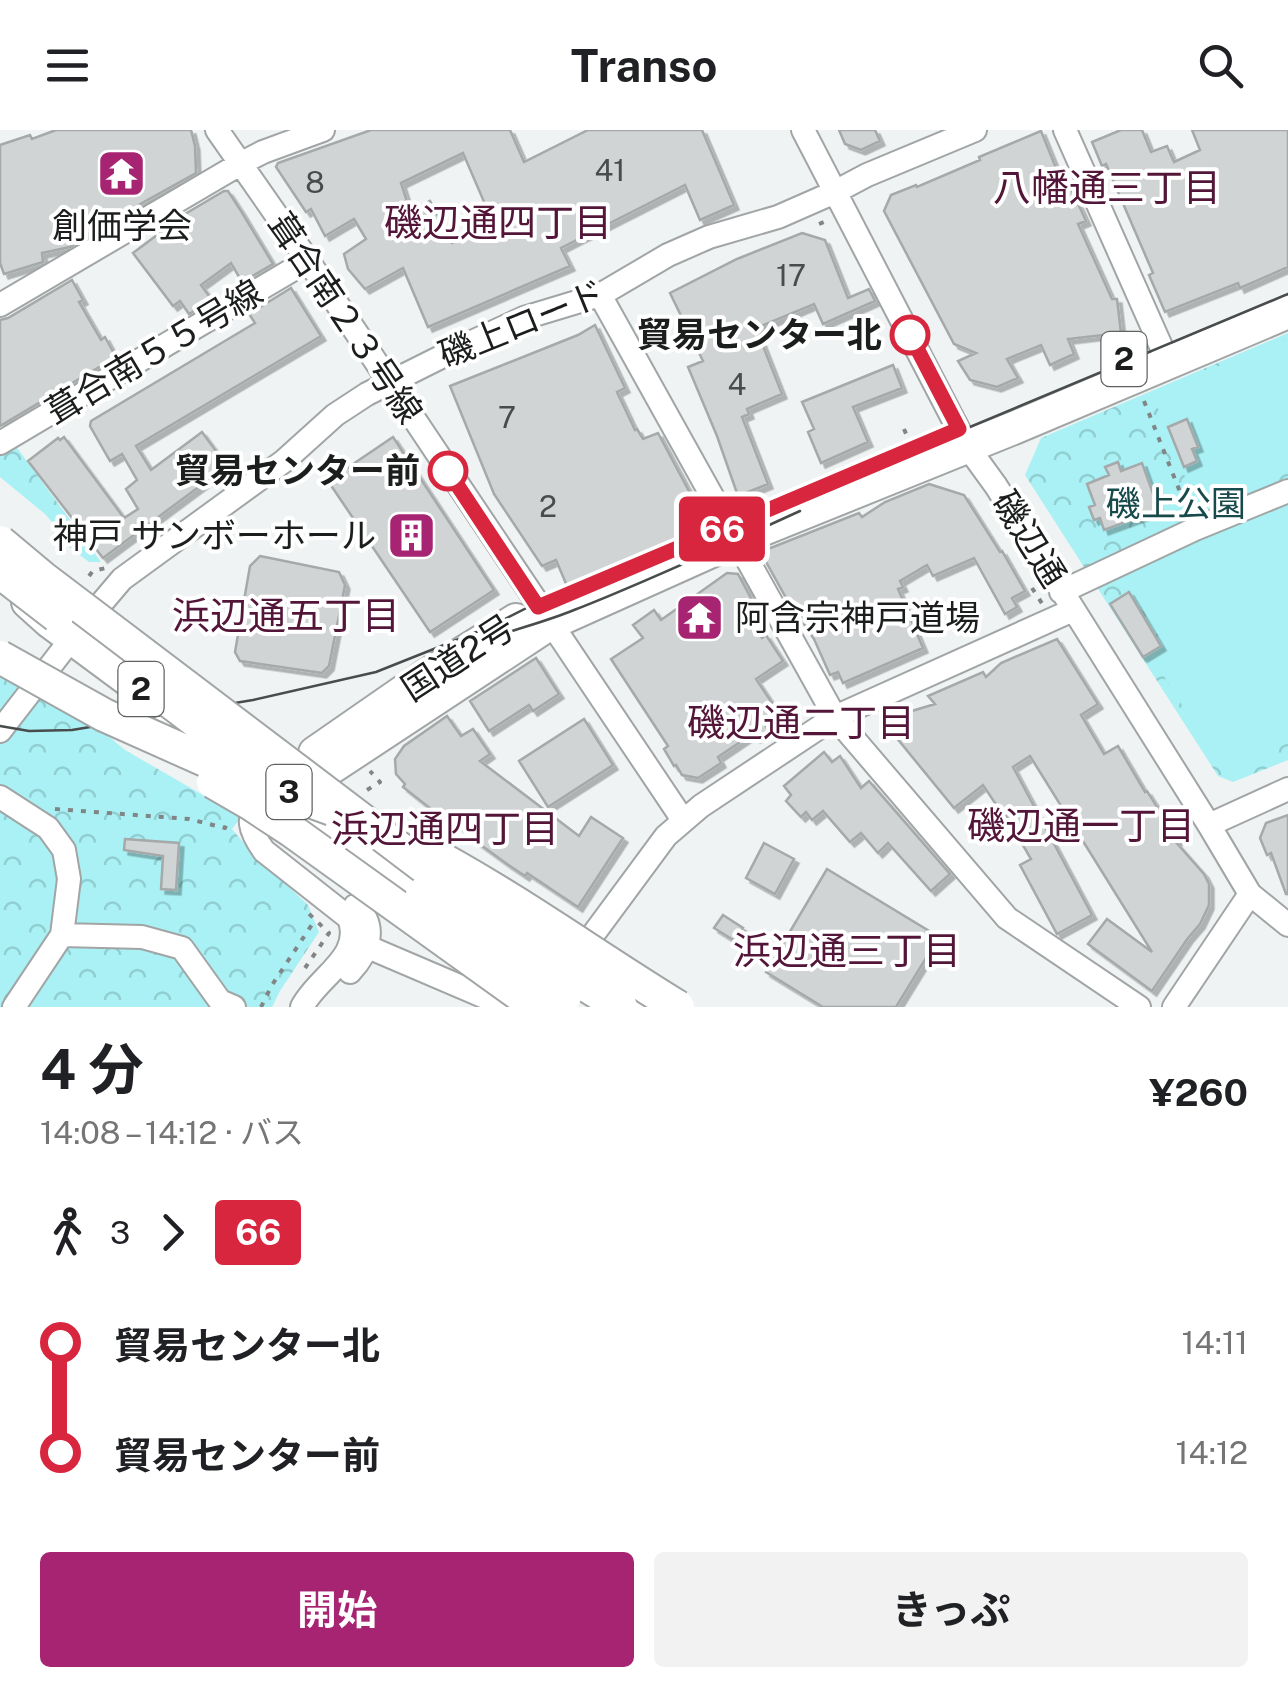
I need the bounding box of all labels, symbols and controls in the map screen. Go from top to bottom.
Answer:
icon: menu [40,38,95,93]
icon: search [1193,38,1248,93]
text: Transo [571,39,717,92]
temple icon: 創価学会 [96,148,148,200]
house number: 41 [594,152,626,188]
house number: 8 [305,164,325,200]
district label: 八幡通三丁目 [993,165,1221,210]
district label: 磯辺通四丁目 [384,200,612,245]
place label: 創価学会 [52,205,192,246]
street label: 葺合南２３号線 [260,205,431,431]
house number: 17 [776,257,806,293]
street label: 葺合南５５号線 [38,271,269,432]
street label: 磯上ロード [433,272,611,375]
place label: 貿易センター北 [637,314,882,355]
marker: 貿易センター北 [891,316,929,354]
road number: 2 [1102,332,1146,386]
house number: 4 [728,366,746,402]
house number: 7 [498,399,516,435]
place label: 貿易センター前 [175,450,420,491]
marker: 貿易センター前 [429,452,467,490]
street label: 磯辺通 [984,483,1075,594]
park label: 磯上公園 [1106,483,1246,524]
house number: 2 [539,488,557,524]
line badge: 66 [677,496,767,562]
text: 66 [699,509,745,550]
building icon: 神戸 サンボーホール [385,510,437,562]
place label: 神戸 サンボーホール [52,515,376,556]
temple icon: 阿含宗神戸道場 [674,592,726,644]
district label: 浜辺通五丁目 [172,593,400,638]
place label: 阿含宗神戸道場 [735,597,980,638]
street label: 国道2号 [394,606,522,709]
road number: 2 [118,662,164,716]
district label: 磯辺通二丁目 [687,700,915,745]
road number: 3 [266,765,312,819]
district label: 磯辺通一丁目 [967,803,1195,848]
district label: 浜辺通四丁目 [331,806,559,851]
district label: 浜辺通三丁目 [733,928,961,973]
text: 4 分 [40,1037,143,1101]
text: ¥260 [1149,1070,1248,1115]
text: 14:08 – 14:12 · バス [40,1114,304,1151]
icon: walk [40,1205,95,1260]
icon: forward [145,1205,200,1260]
text: 66 [235,1212,281,1253]
text: 3 [110,1214,130,1251]
text: 貿易センター北 [114,1323,380,1368]
text: 14:11 [1182,1324,1248,1361]
text: 貿易センター前 [114,1433,380,1478]
text: 14:12 [1176,1434,1248,1471]
button: 開始 [40,1552,634,1667]
button: きっぷ [654,1552,1248,1667]

